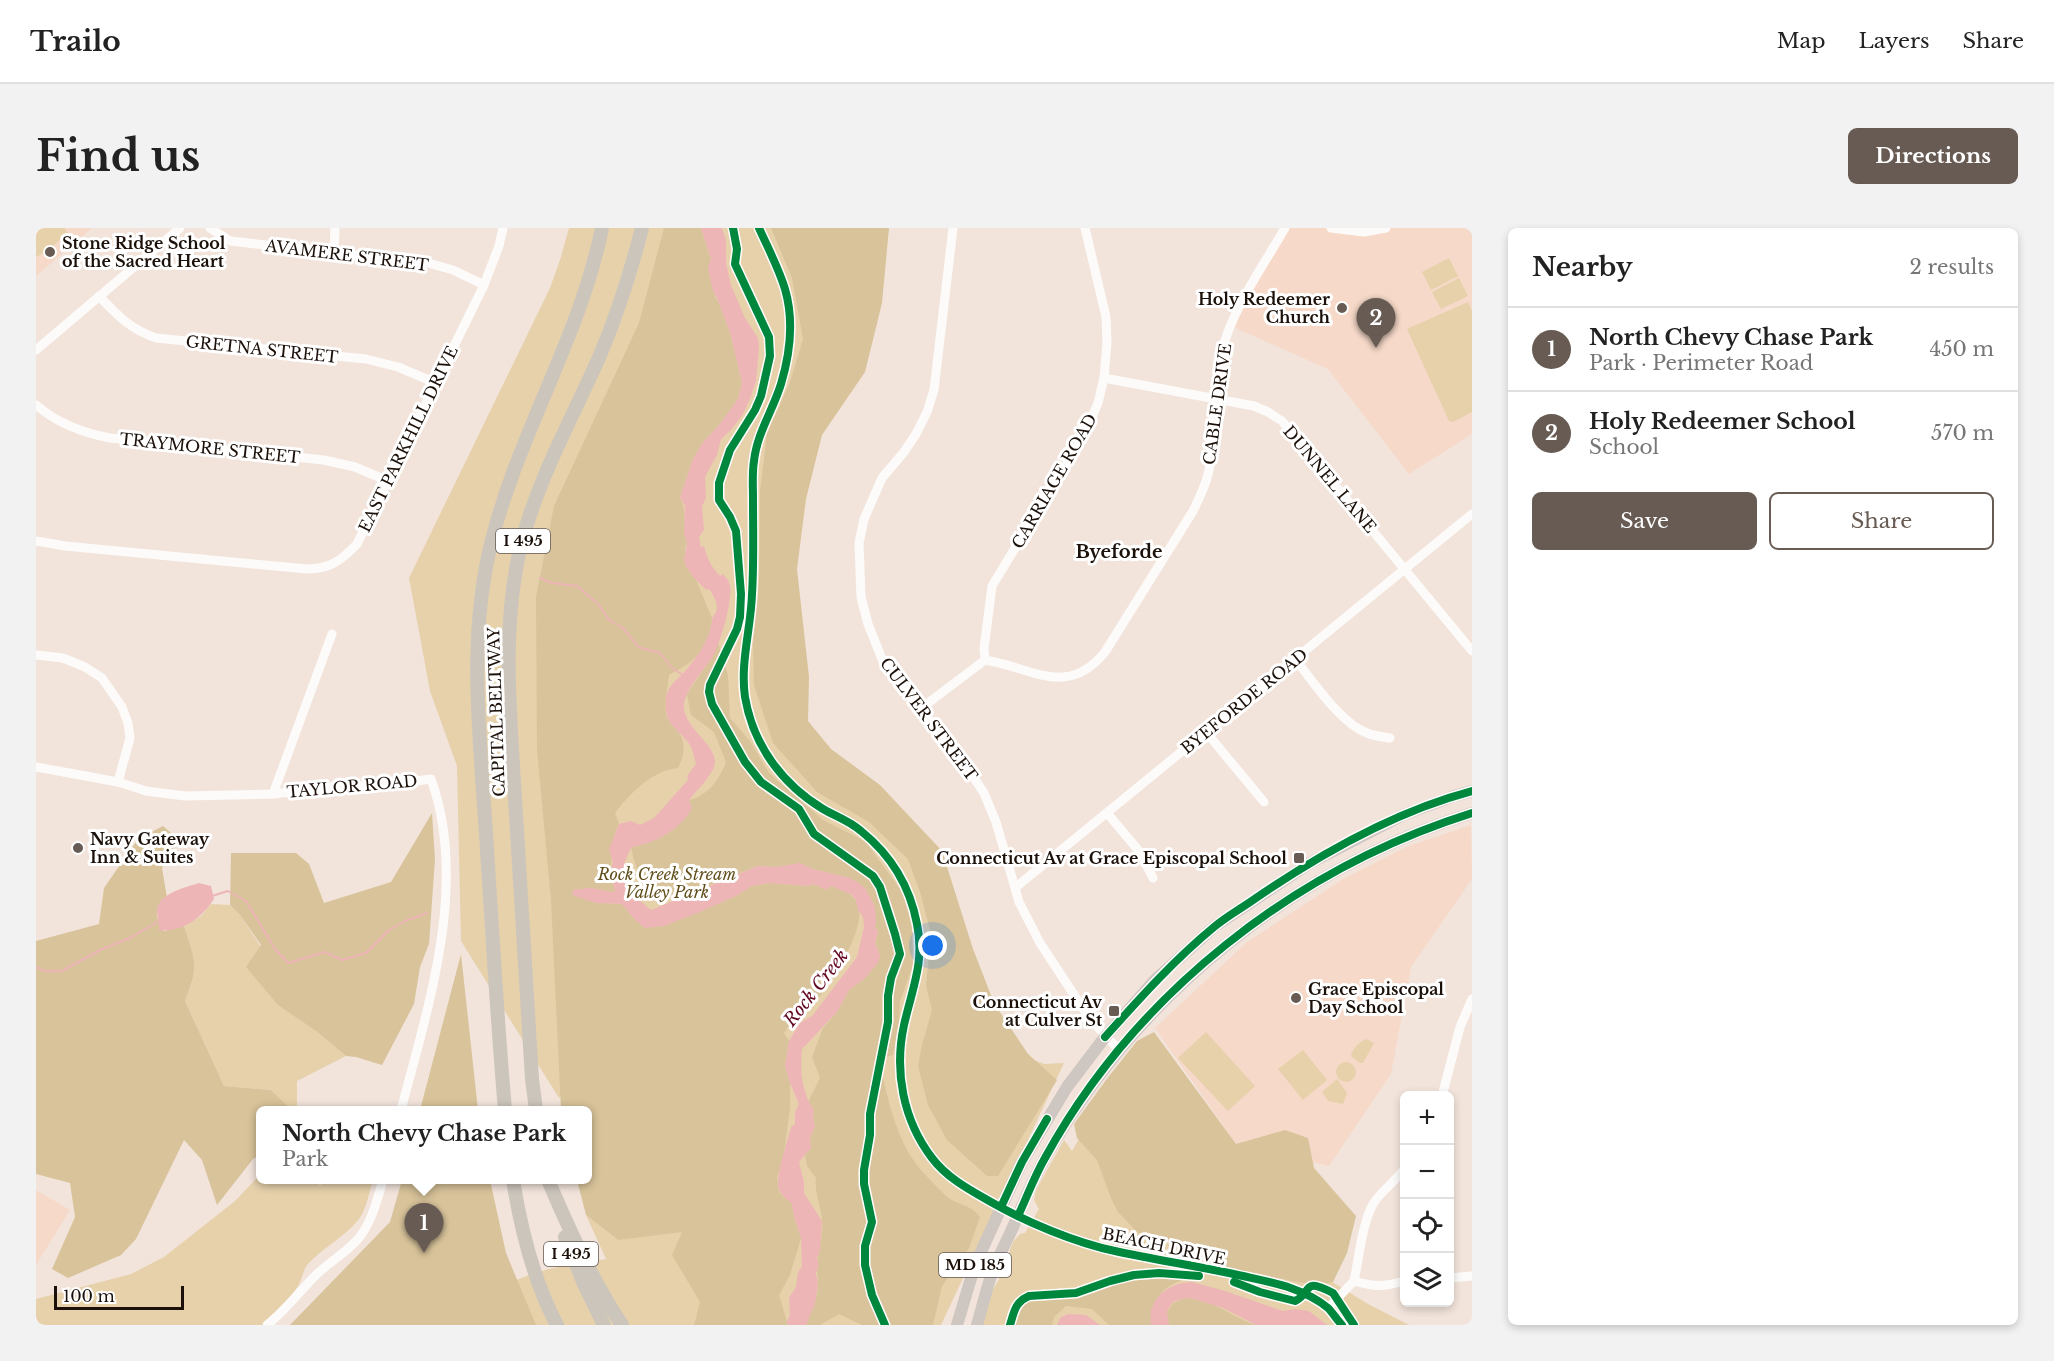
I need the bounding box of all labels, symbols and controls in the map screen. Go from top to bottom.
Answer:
text: Trailo [30,24,121,59]
text: Map [1777,28,1826,54]
text: Layers [1859,28,1930,54]
text: Share [1963,28,2024,54]
button: Directions [1848,128,2018,184]
text: Find us [36,130,200,182]
place label: Stone Ridge School of the Sacred Heart [62,233,226,271]
street label: AVAMERE STREET [263,235,430,275]
marker: Stone Ridge School of the Sacred Heart [43,245,57,259]
text: Nearby [1532,251,1633,283]
text: 2 results [1910,255,1994,279]
place label: Holy Redeemer Church [1198,289,1331,327]
pin: 2 [1356,298,1396,348]
marker: Holy Redeemer Church [1335,301,1349,315]
text: North Chevy Chase Park [1589,324,1873,351]
street label: GRETNA STREET [185,331,339,367]
text: 1 [1547,337,1556,361]
text: 450 m [1929,337,1994,361]
street label: CABLE DRIVE [1199,342,1235,466]
street label: EAST PARKHILL DRIVE [354,343,462,535]
text: Park · Perimeter Road [1589,351,1813,375]
text: Holy Redeemer School [1589,408,1856,435]
street label: CARRIAGE ROAD [1007,410,1101,552]
street label: DUNNEL LANE [1279,421,1381,537]
text: 2 [1545,421,1558,445]
text: 570 m [1931,421,1994,445]
street label: TRAYMORE STREET [119,429,301,467]
text: School [1589,435,1659,459]
button: Save [1532,492,1757,550]
button: Share [1769,492,1994,550]
road number: I 495 [496,529,550,553]
district label: Byeforde [1075,541,1163,563]
street label: CAPITAL BELTWAY [483,627,509,797]
street label: BYEFORDE ROAD [1177,644,1311,758]
street label: CULVER STREET [876,653,982,785]
street label: TAYLOR ROAD [286,770,418,802]
place label: Navy Gateway Inn & Suites [90,829,210,867]
marker: Navy Gateway Inn & Suites [71,841,85,855]
place label: Connecticut Av at Grace Episcopal School [936,848,1287,868]
marker: Connecticut Av at Grace Episcopal School [1292,851,1306,865]
park label: Rock Creek Stream Valley Park [597,864,736,902]
your location [918,931,947,960]
water label: Rock Creek [779,945,853,1032]
place label: Grace Episcopal Day School [1308,979,1444,1017]
marker: Grace Episcopal Day School [1289,991,1303,1005]
place label: Connecticut Av at Culver St [973,992,1103,1030]
marker: Connecticut Av at Culver St [1107,1004,1121,1018]
map controls [1400,1091,1454,1307]
button: + [1400,1091,1454,1145]
popup [256,1106,592,1184]
text: North Chevy Chase Park [282,1120,566,1147]
button: − [1400,1145,1454,1199]
text: Park [282,1147,328,1171]
button: locate [1400,1199,1454,1253]
pin: 1 [404,1204,444,1253]
street label: BEACH DRIVE [1101,1223,1227,1269]
road number: I 495 [544,1242,598,1266]
road number: MD 185 [939,1253,1011,1277]
button: layers [1400,1253,1454,1307]
scale bar [54,1283,184,1310]
text: 100 m [63,1286,115,1306]

